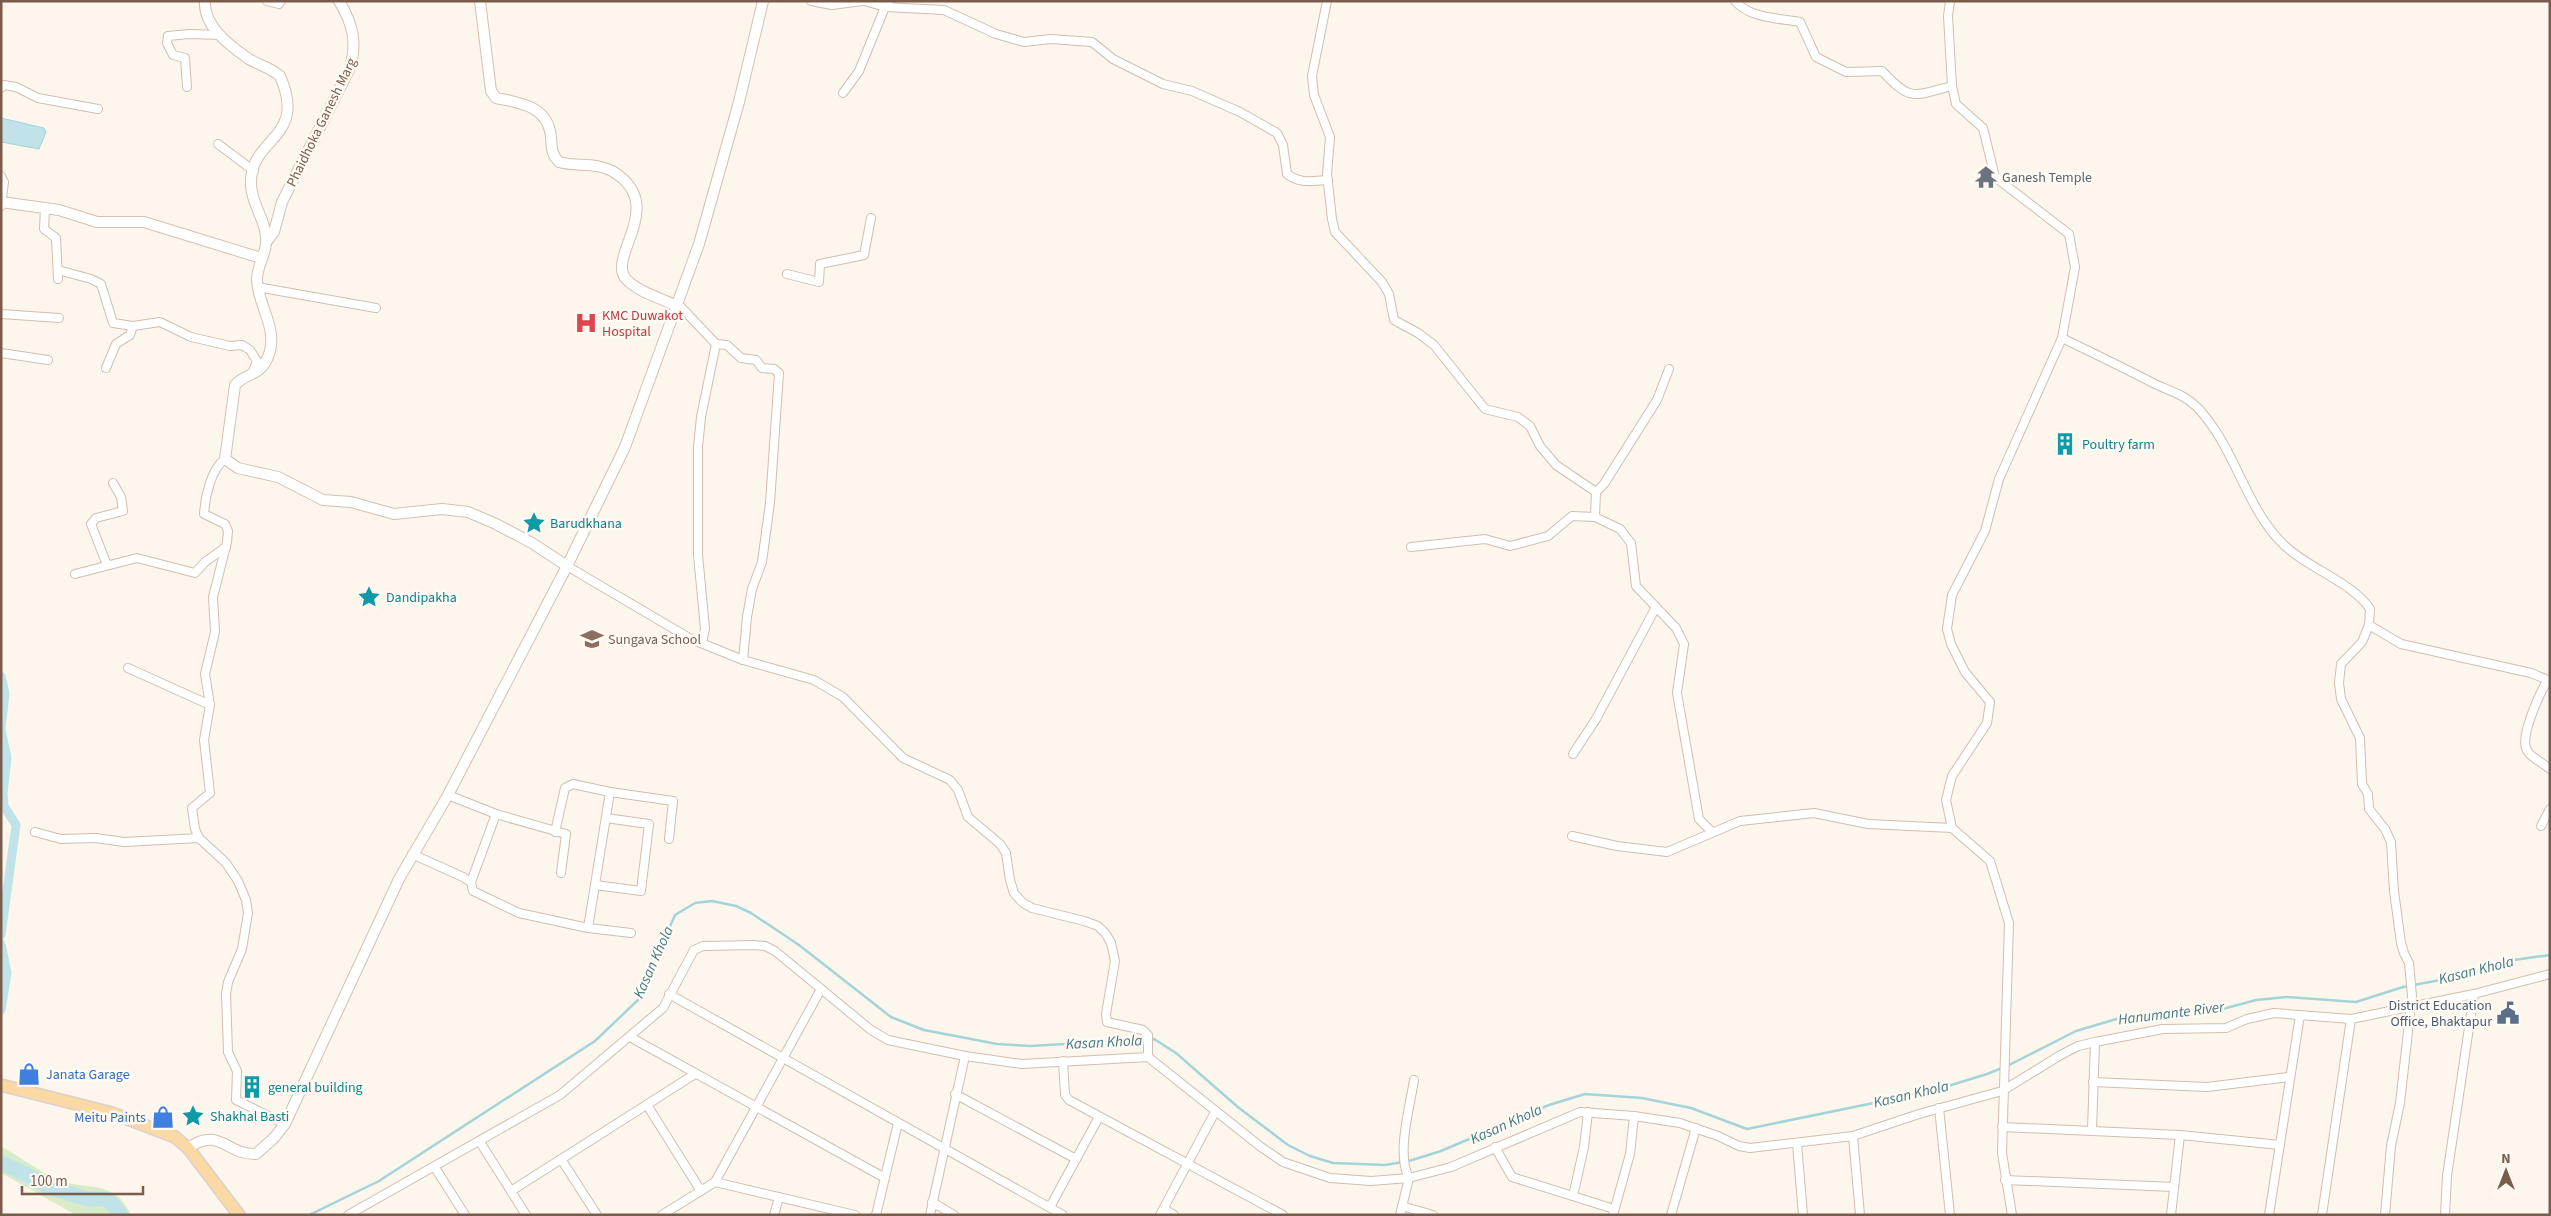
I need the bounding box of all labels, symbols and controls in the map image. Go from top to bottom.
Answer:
street label: Phaidhoka Ganesh Marg [282,55,362,190]
temple icon: Ganesh Temple [1973,164,1999,190]
place label: Ganesh Temple [2002,168,2092,188]
place label: KMC Duwakot Hospital [602,306,683,342]
hospital icon: KMC Duwakot Hospital [573,310,599,336]
building icon: Poultry farm [2052,431,2078,457]
place label: Poultry farm [2082,435,2155,455]
place icon: Barudkhana [521,510,547,536]
place label: Barudkhana [550,514,622,534]
place icon: Dandipakha [356,584,382,610]
place label: Dandipakha [386,588,457,608]
school or university icon: Sungava School [579,626,605,652]
place label: Sungava School [608,630,701,650]
water label: Kasan Khola [628,923,679,1002]
water label: Kasan Khola [2436,951,2516,990]
water label: Hanumante River [2117,996,2226,1030]
place label: District Education Office, Bhaktapur [2388,996,2492,1032]
public building icon: District Education Office, Bhaktapur [2495,1000,2521,1026]
water label: Kasan Khola [1065,1030,1143,1055]
shop icon: Janata Garage [16,1061,42,1087]
place label: Janata Garage [46,1065,130,1085]
building icon: general building [239,1074,265,1100]
water label: Kasan Khola [1871,1076,1951,1113]
place label: general building [268,1078,363,1098]
water label: Kasan Khola [1467,1099,1546,1150]
place icon: Shakhal Basti [180,1103,206,1129]
shop icon: Meitu Paints [150,1104,176,1130]
place label: Shakhal Basti [210,1107,289,1127]
place label: Meitu Paints [74,1108,146,1128]
north arrow [2481,1146,2531,1196]
text: N [2501,1149,2511,1169]
scale bar [22,1164,144,1196]
text: 100 m [30,1171,68,1192]

